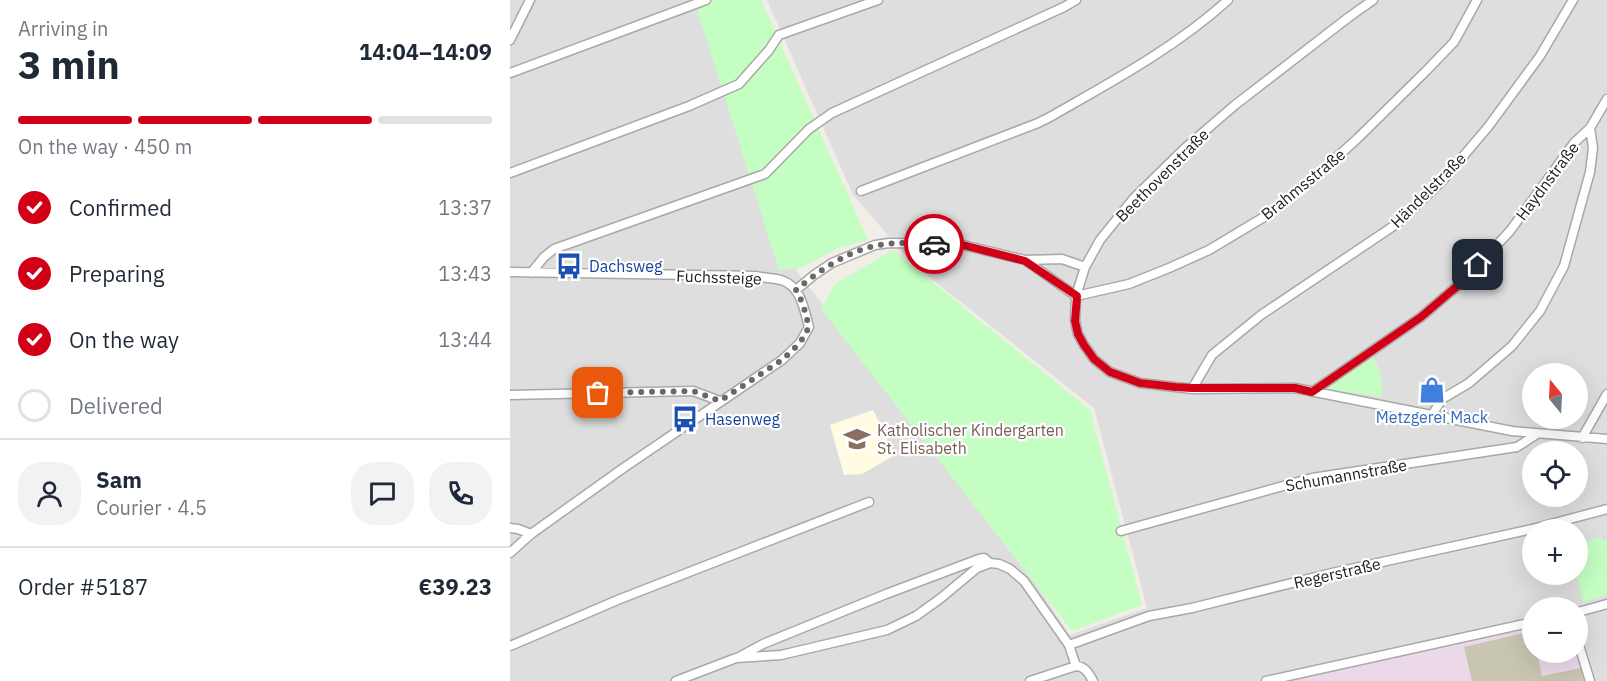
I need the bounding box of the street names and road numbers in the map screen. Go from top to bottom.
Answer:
street label: Beethovenstraße [1111,124,1213,226]
street label: Haydnstraße [1511,138,1583,224]
street label: Brahmsstraße [1257,144,1349,224]
street label: Händelstraße [1386,148,1470,232]
street label: Fuchssteige [676,266,762,288]
street label: Schumannstraße [1284,454,1408,496]
street label: Regerstraße [1292,553,1383,593]

